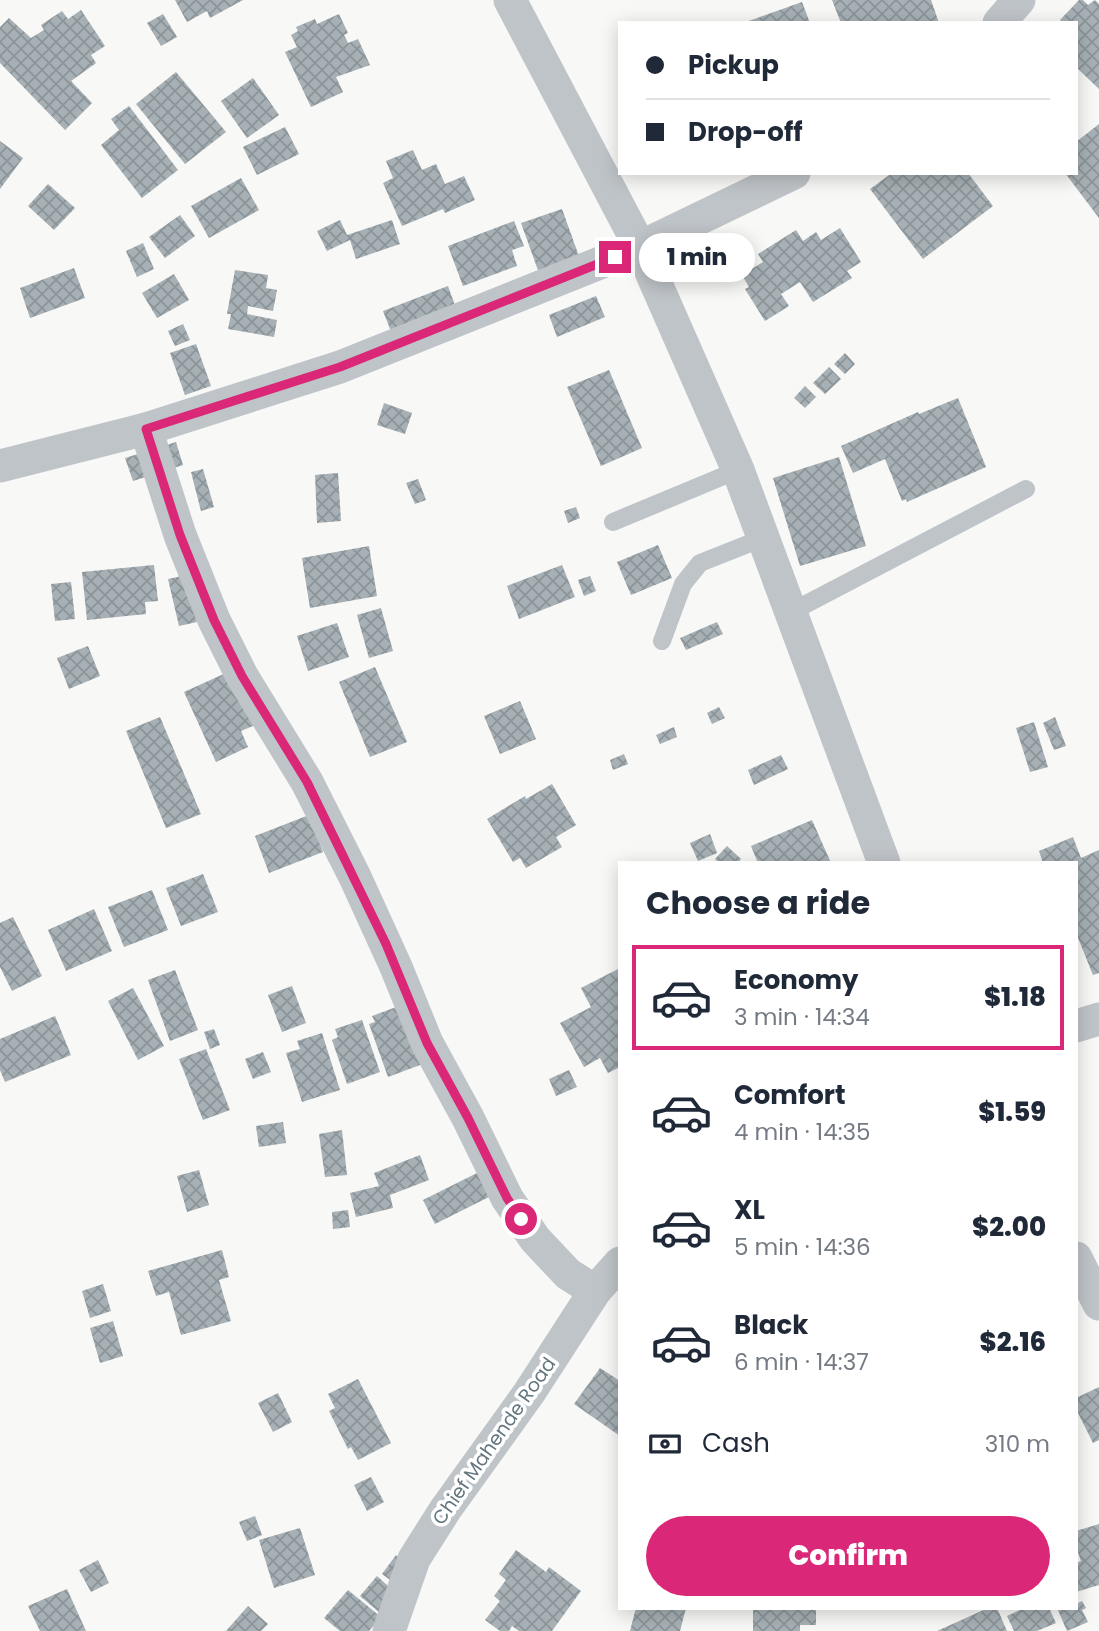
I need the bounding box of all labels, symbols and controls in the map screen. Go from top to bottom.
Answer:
text: Pickup [688,47,779,83]
text: Drop-off [688,114,803,150]
callout: 1 min [640,232,755,282]
route end [599,241,631,273]
text: 1 min [667,241,727,273]
text: Choose a ride [646,880,870,925]
text: Economy [734,962,858,998]
icon: car [650,966,713,1029]
text: $1.18 [984,979,1046,1015]
text: 3 min · 14:34 [734,1001,870,1033]
text: Comfort [734,1077,846,1113]
icon: car [650,1081,713,1144]
text: $1.59 [978,1094,1046,1130]
text: 4 min · 14:35 [734,1116,871,1148]
text: XL [734,1192,765,1228]
icon: car [650,1196,713,1259]
route start [505,1203,537,1235]
text: $2.00 [972,1209,1046,1245]
text: 5 min · 14:36 [734,1231,871,1263]
text: Black [734,1307,808,1343]
icon: car [650,1311,713,1374]
text: $2.16 [980,1324,1046,1360]
text: 6 min · 14:37 [734,1346,869,1378]
street label: Chief Mahende Road [426,1352,562,1530]
icon: cash [646,1425,684,1463]
text: Cash [702,1425,770,1461]
text: 310 m [985,1428,1050,1460]
button: Confirm [646,1516,1050,1596]

